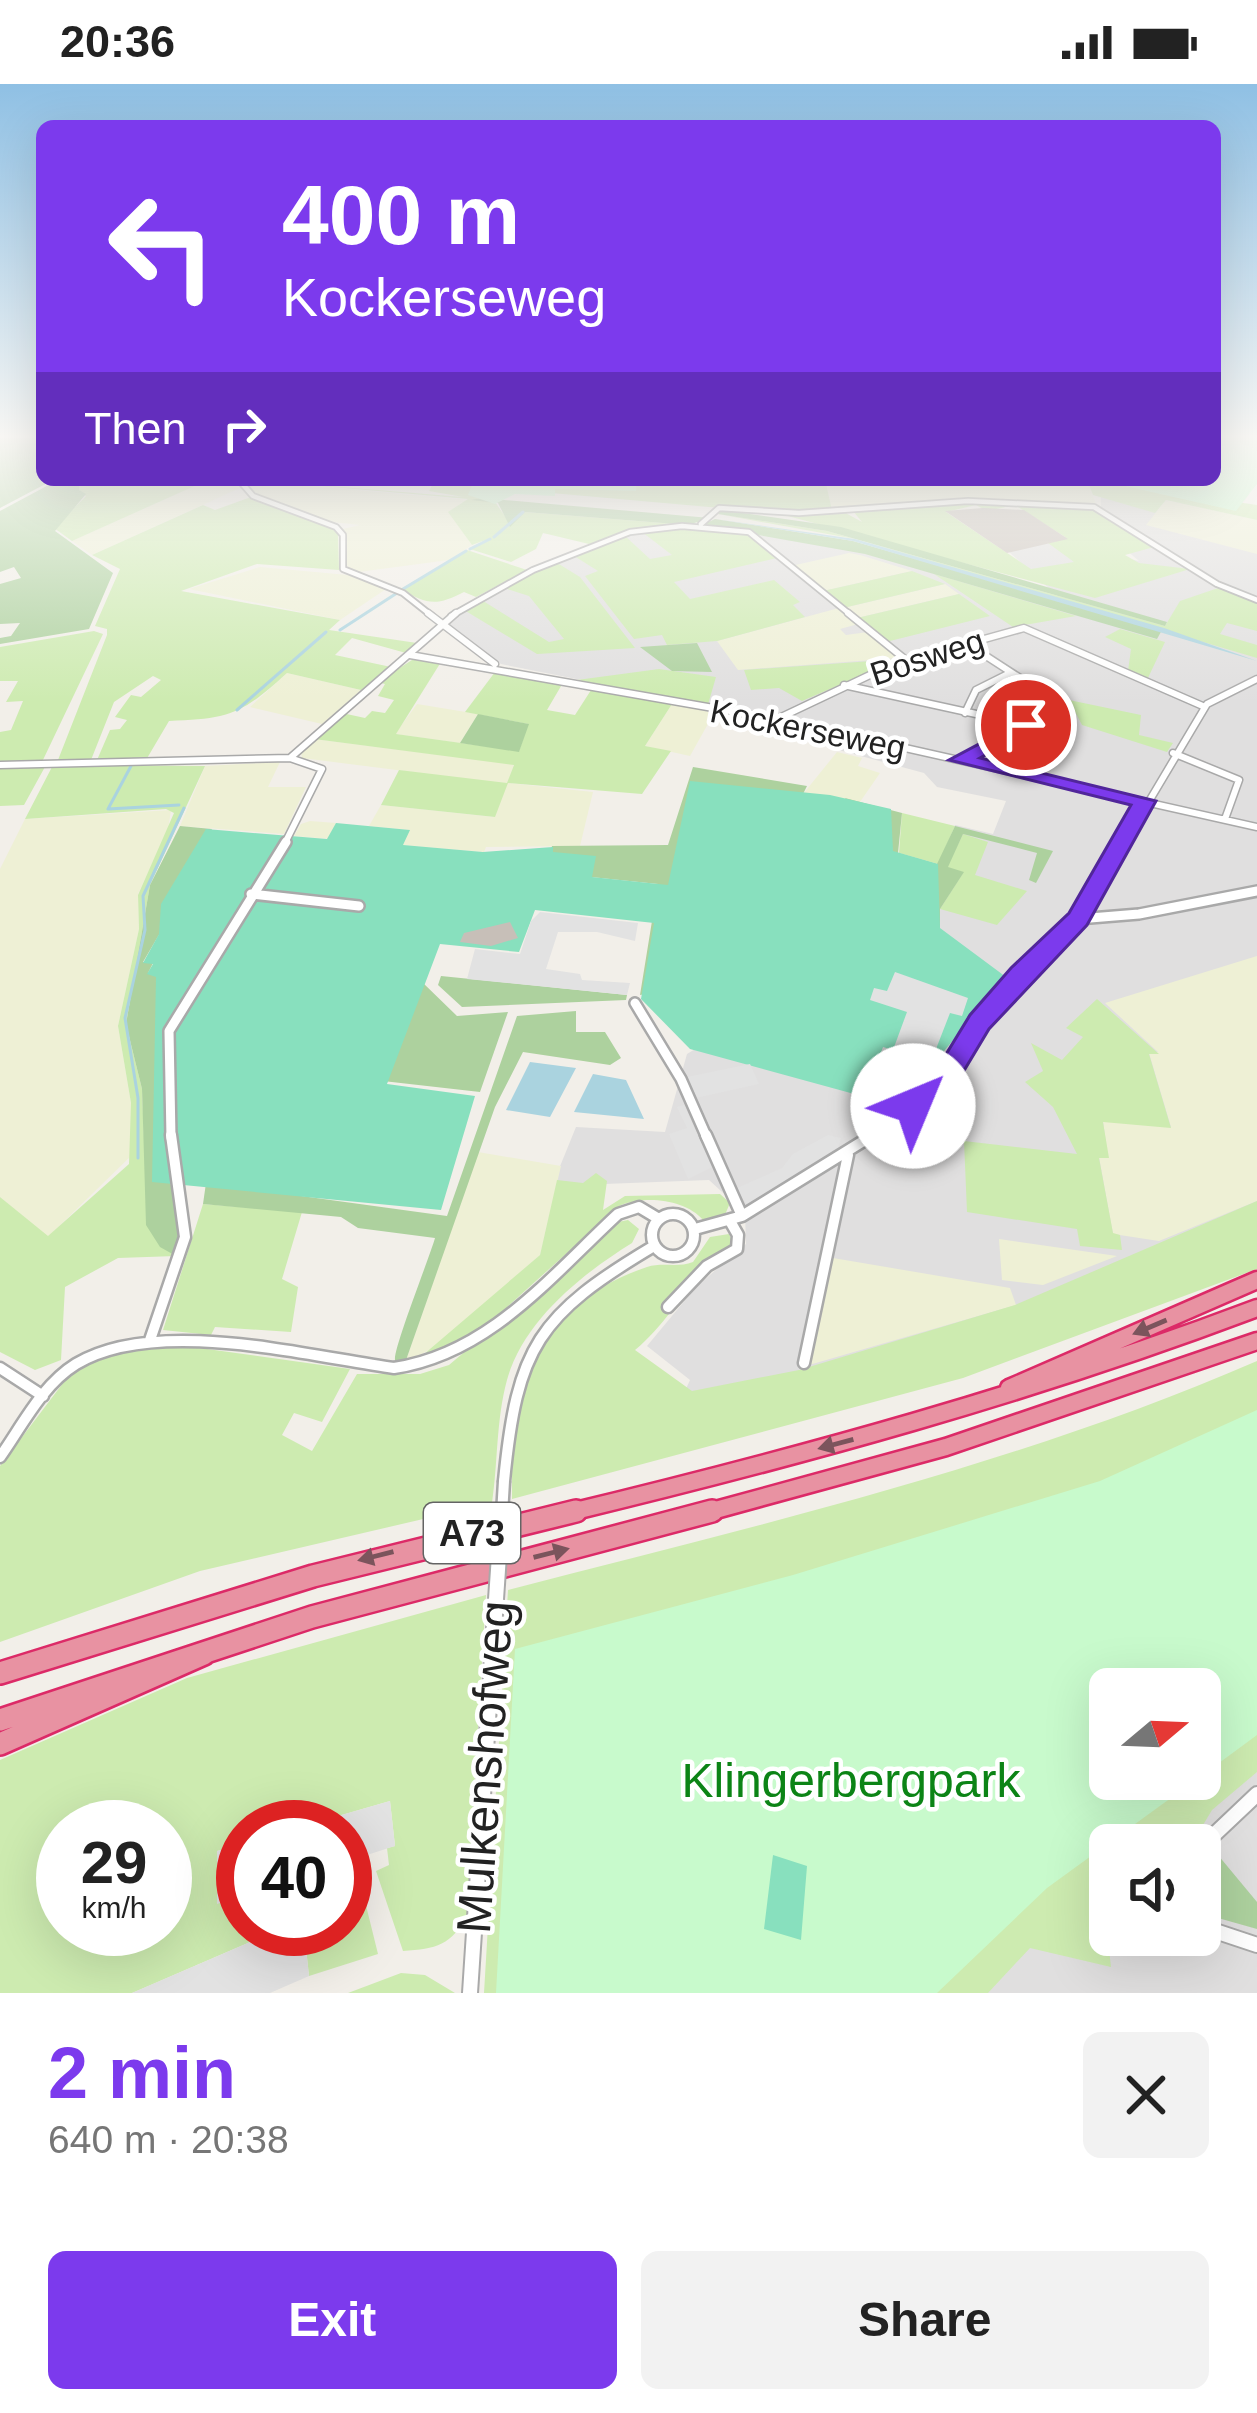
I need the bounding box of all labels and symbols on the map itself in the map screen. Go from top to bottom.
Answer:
street label: Bosweg [865,621,989,693]
pin [975,674,1077,776]
street label: Kockerseweg [707,692,909,766]
position arrow [850,1043,976,1169]
one-way arrow [1131,1318,1167,1337]
one-way arrow [818,1435,855,1454]
road number: A73 [424,1503,520,1563]
one-way arrow [532,1543,569,1562]
one-way arrow [357,1547,394,1566]
street label: Mulkenshofweg [447,1599,523,1935]
north arrow [1089,1668,1221,1800]
park label: Klingerbergpark [682,1754,1021,1807]
speed limit sign: 40 [216,1800,372,1956]

